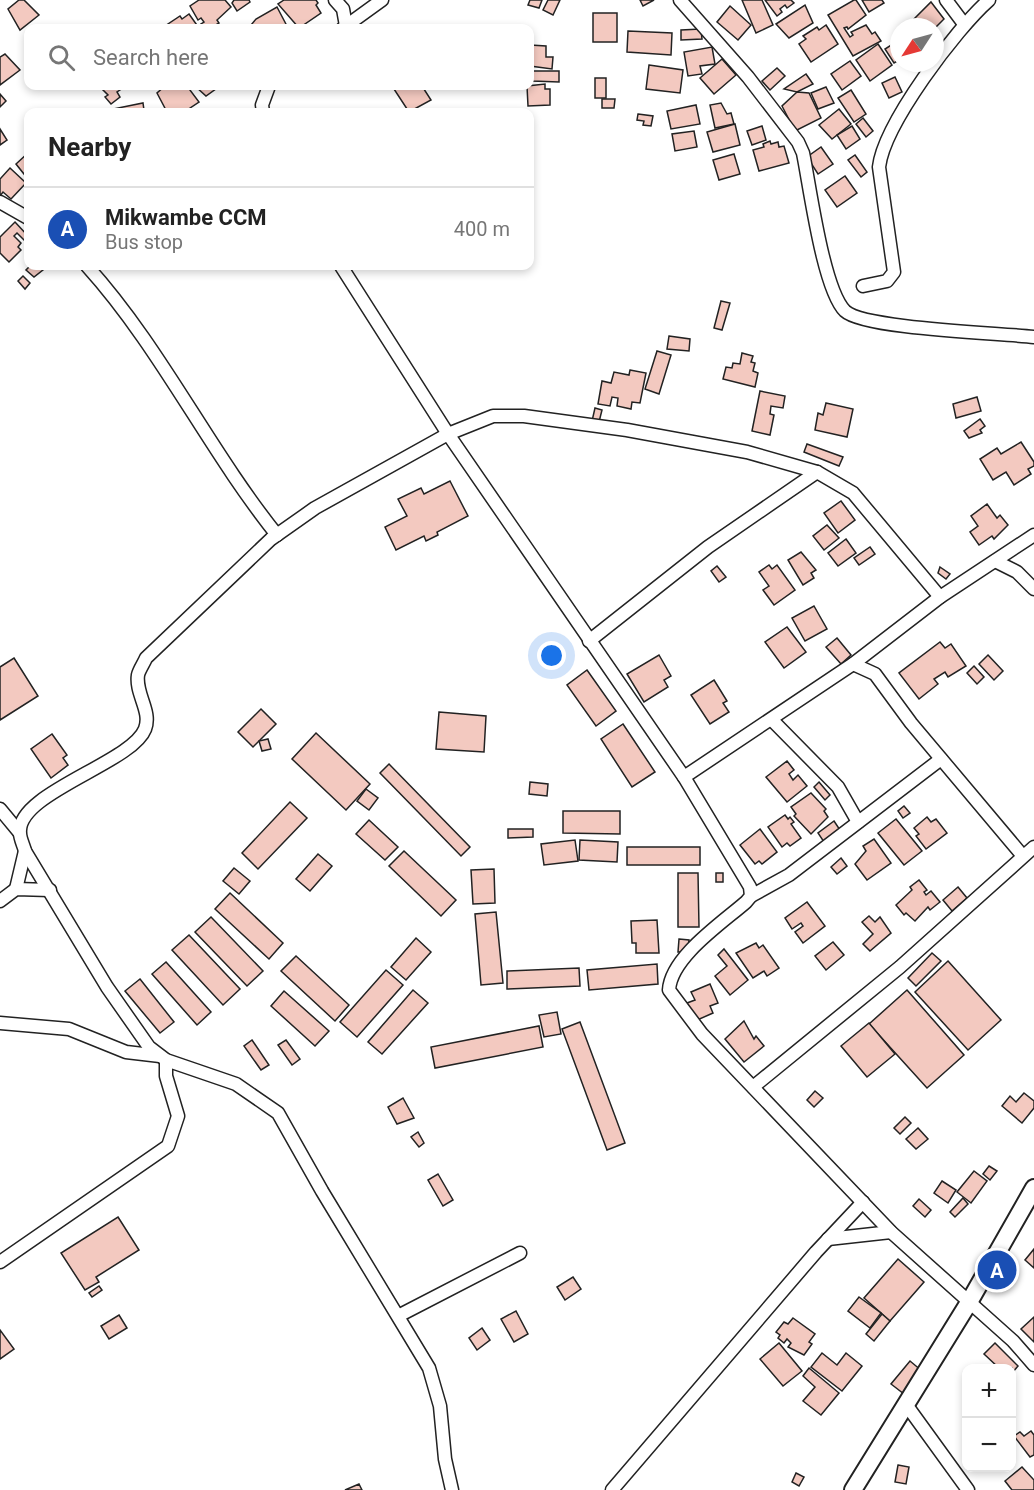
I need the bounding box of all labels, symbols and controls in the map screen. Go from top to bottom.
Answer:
north arrow [890,18,944,72]
search box [24,24,534,90]
icon: search [45,41,78,74]
text: Search here [93,45,209,70]
text: Nearby [48,132,131,162]
text: Mikwambe CCM [105,205,267,230]
text: A [61,217,74,241]
text: 400 m [454,217,510,241]
text: Bus stop [105,230,183,254]
your location [537,641,566,670]
pin: A [978,1248,1016,1292]
map controls [962,1364,1016,1472]
button: + [962,1364,1016,1418]
button: − [962,1418,1016,1472]

